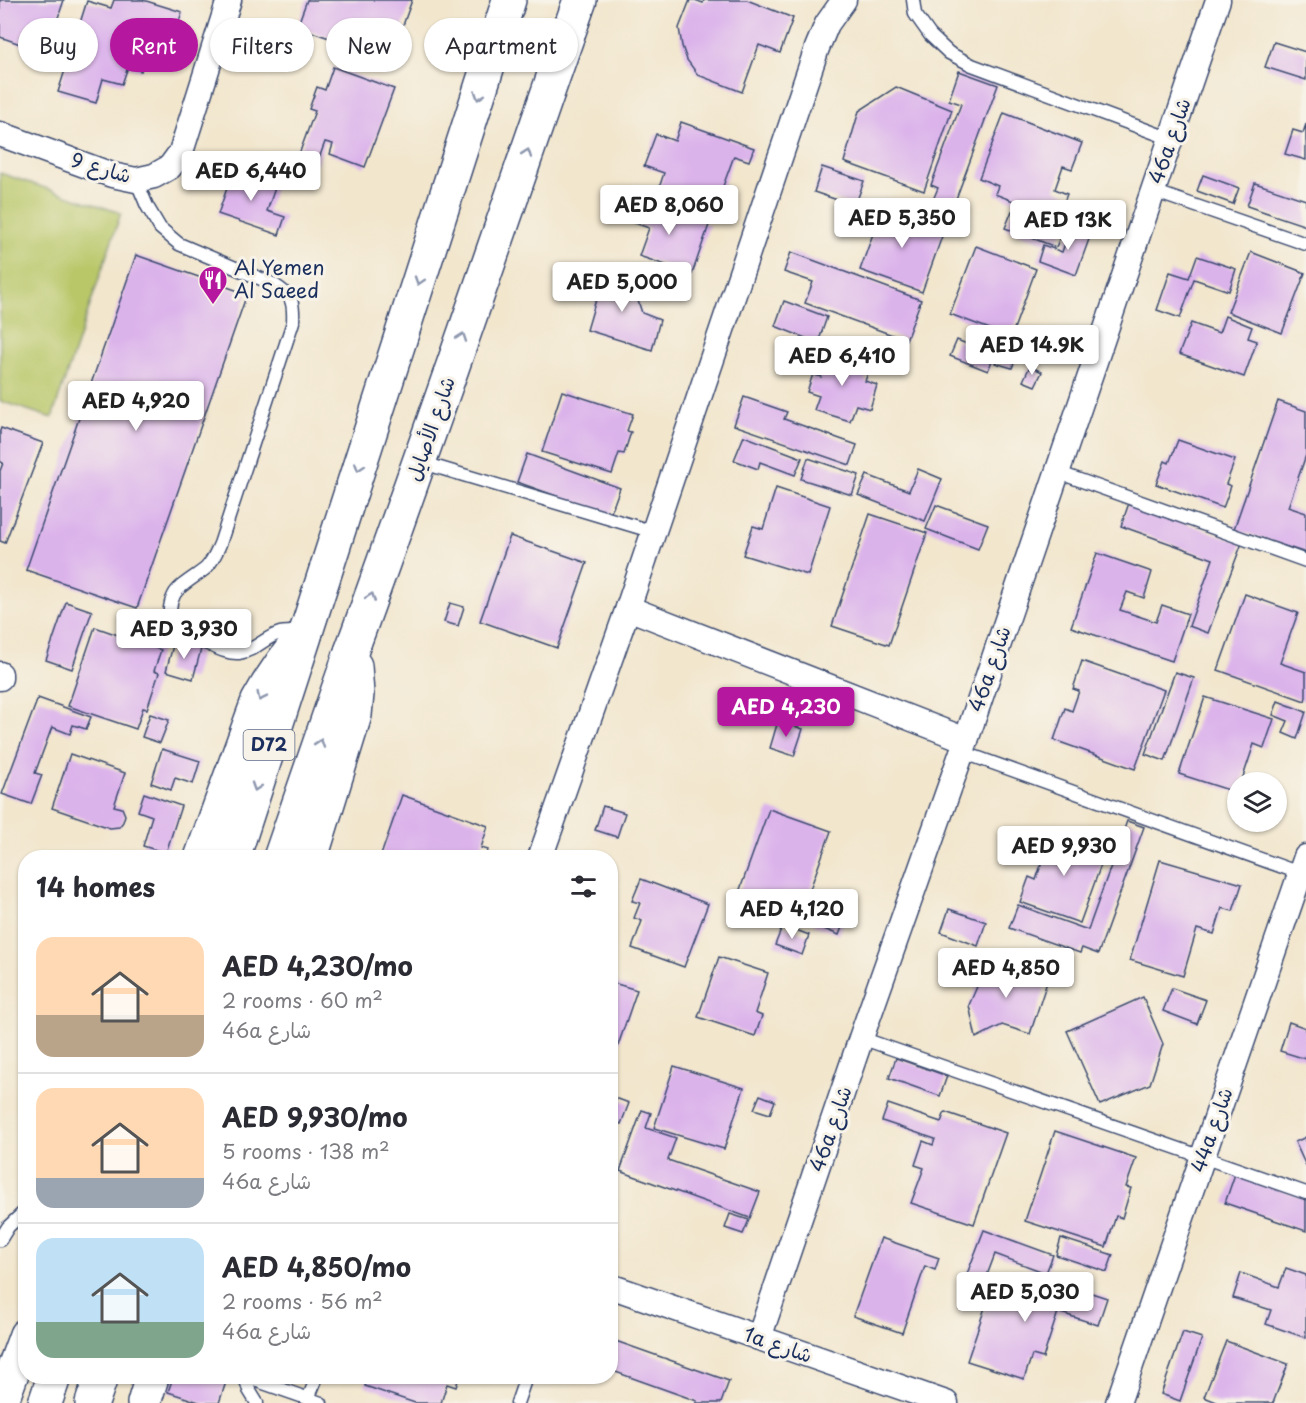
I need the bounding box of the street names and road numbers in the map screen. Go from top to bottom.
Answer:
street label: 46a شارع [1140,94,1198,188]
street label: شارع 9 [68,144,135,190]
street label: شارع الأصايل [398,372,462,485]
street label: 46a شارع [960,622,1018,716]
road number: D72 [244,730,294,760]
street label: 46a شارع [801,1082,859,1176]
street label: 44a شارع [1182,1083,1240,1176]
street label: 1a شارع [740,1318,817,1370]

